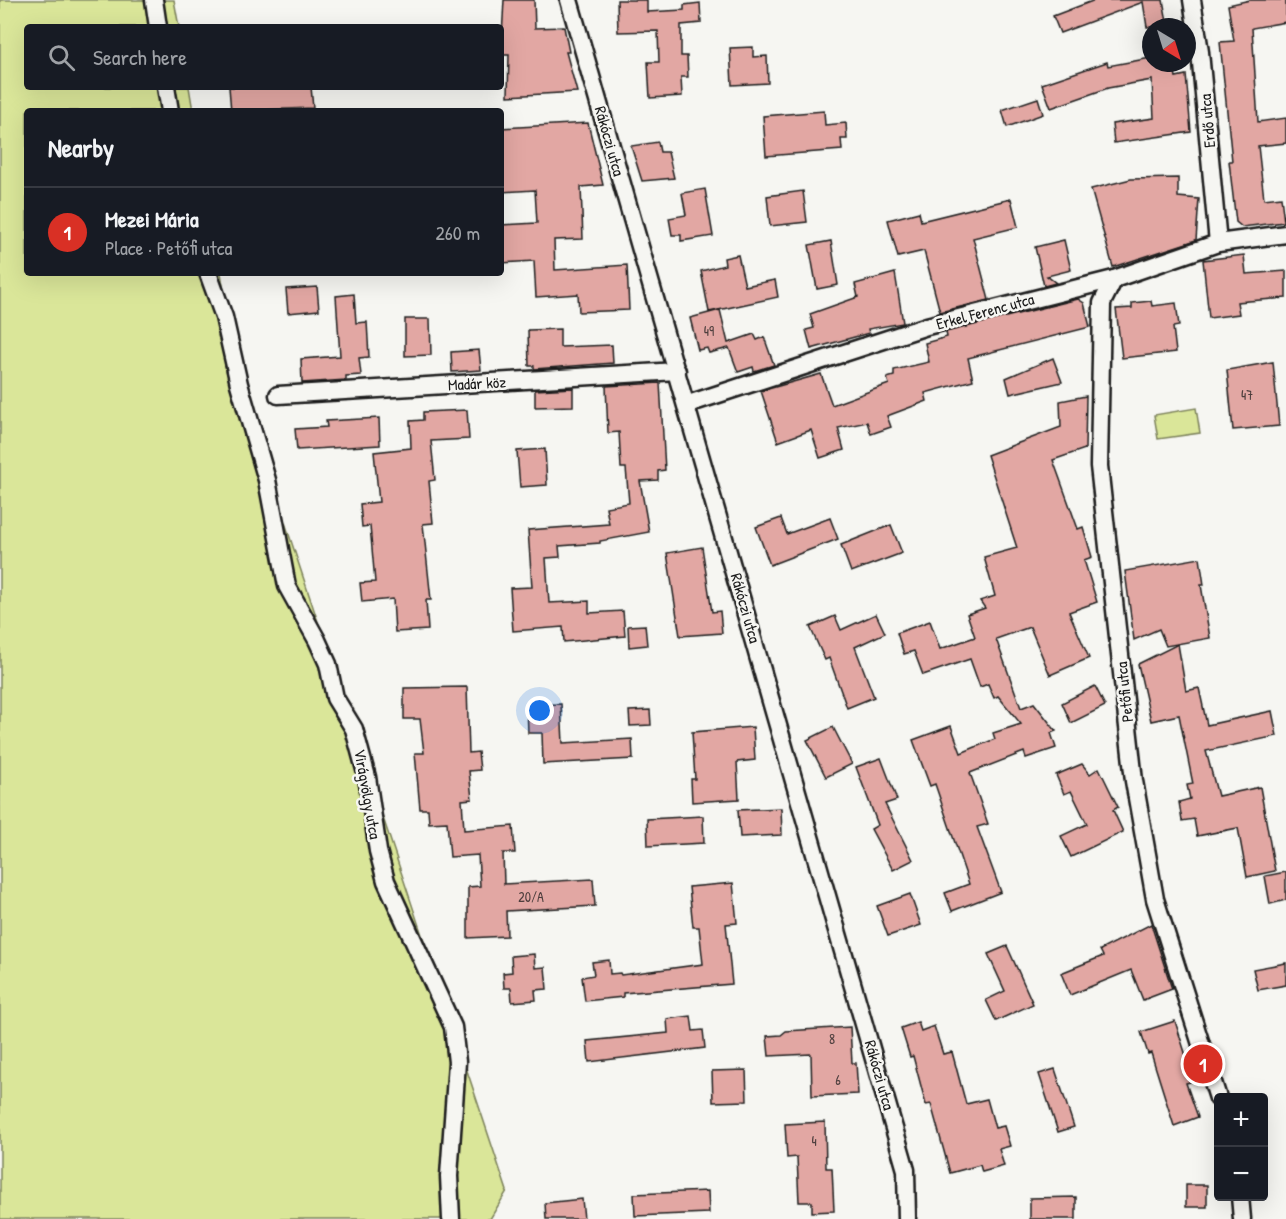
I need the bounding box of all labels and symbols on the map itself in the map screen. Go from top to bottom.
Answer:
north arrow [1142,18,1196,72]
street label: Erdő utca [1194,93,1220,149]
street label: Rákóczi utca [590,104,630,178]
street label: Erkel Ferenc utca [934,287,1036,335]
house number: 49 [704,321,714,340]
street label: Madár köz [447,370,507,396]
house number: 47 [1241,385,1253,404]
street label: Rákóczi utca [726,571,766,645]
street label: Petőfi utca [1110,661,1138,723]
your location [525,696,554,725]
street label: Virágvölgy utca [349,747,387,841]
house number: 20/A [518,887,544,906]
house number: 8 [829,1029,835,1048]
street label: Rákóczi utca [860,1038,900,1112]
pin: 1 [1184,1042,1222,1086]
house number: 6 [835,1070,841,1089]
house number: 4 [811,1131,817,1150]

